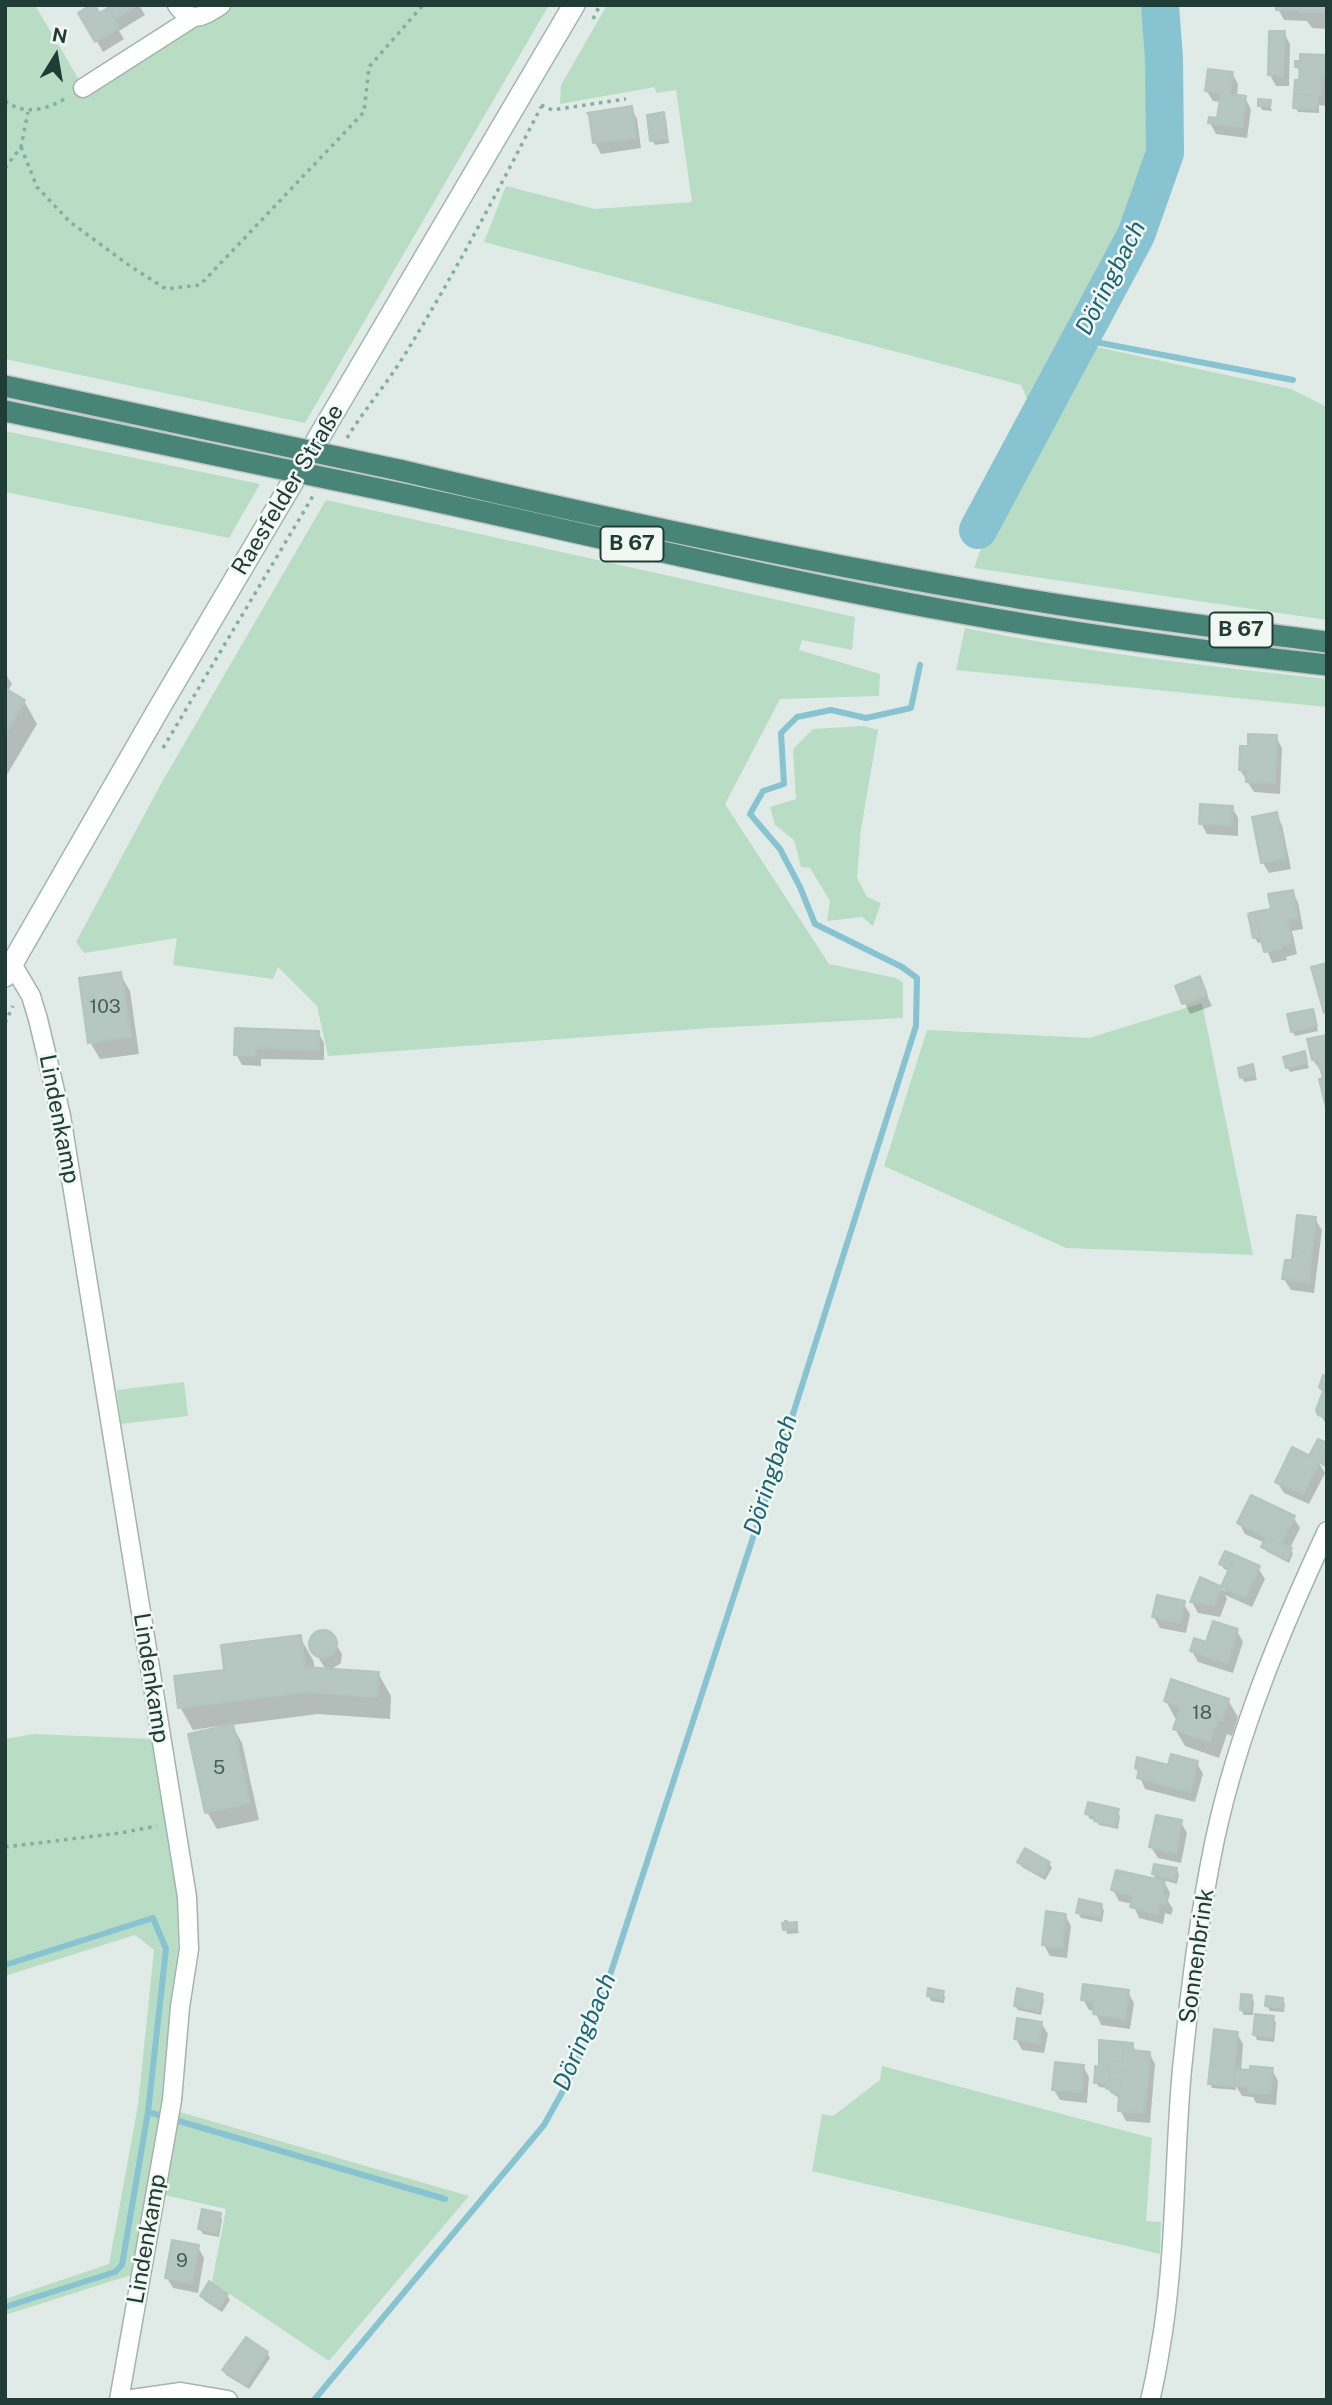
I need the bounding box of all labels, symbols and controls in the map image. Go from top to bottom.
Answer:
north arrow [21,21,91,91]
text: N [51,23,69,48]
water label: Döringbach [1070,216,1152,340]
street label: Raesfelder Straße [226,400,350,580]
road number: B 67 [600,526,664,562]
road number: B 67 [1210,612,1272,648]
house number: 103 [89,996,121,1018]
street label: Lindenkamp [33,1052,85,1186]
water label: Döringbach [738,1411,804,1539]
street label: Lindenkamp [127,1611,175,1745]
house number: 18 [1192,1702,1212,1724]
house number: 5 [213,1757,225,1779]
street label: Sonnenbrink [1174,1887,1220,2025]
water label: Döringbach [547,1969,623,2095]
street label: Lindenkamp [122,2172,172,2306]
house number: 9 [176,2250,188,2272]

